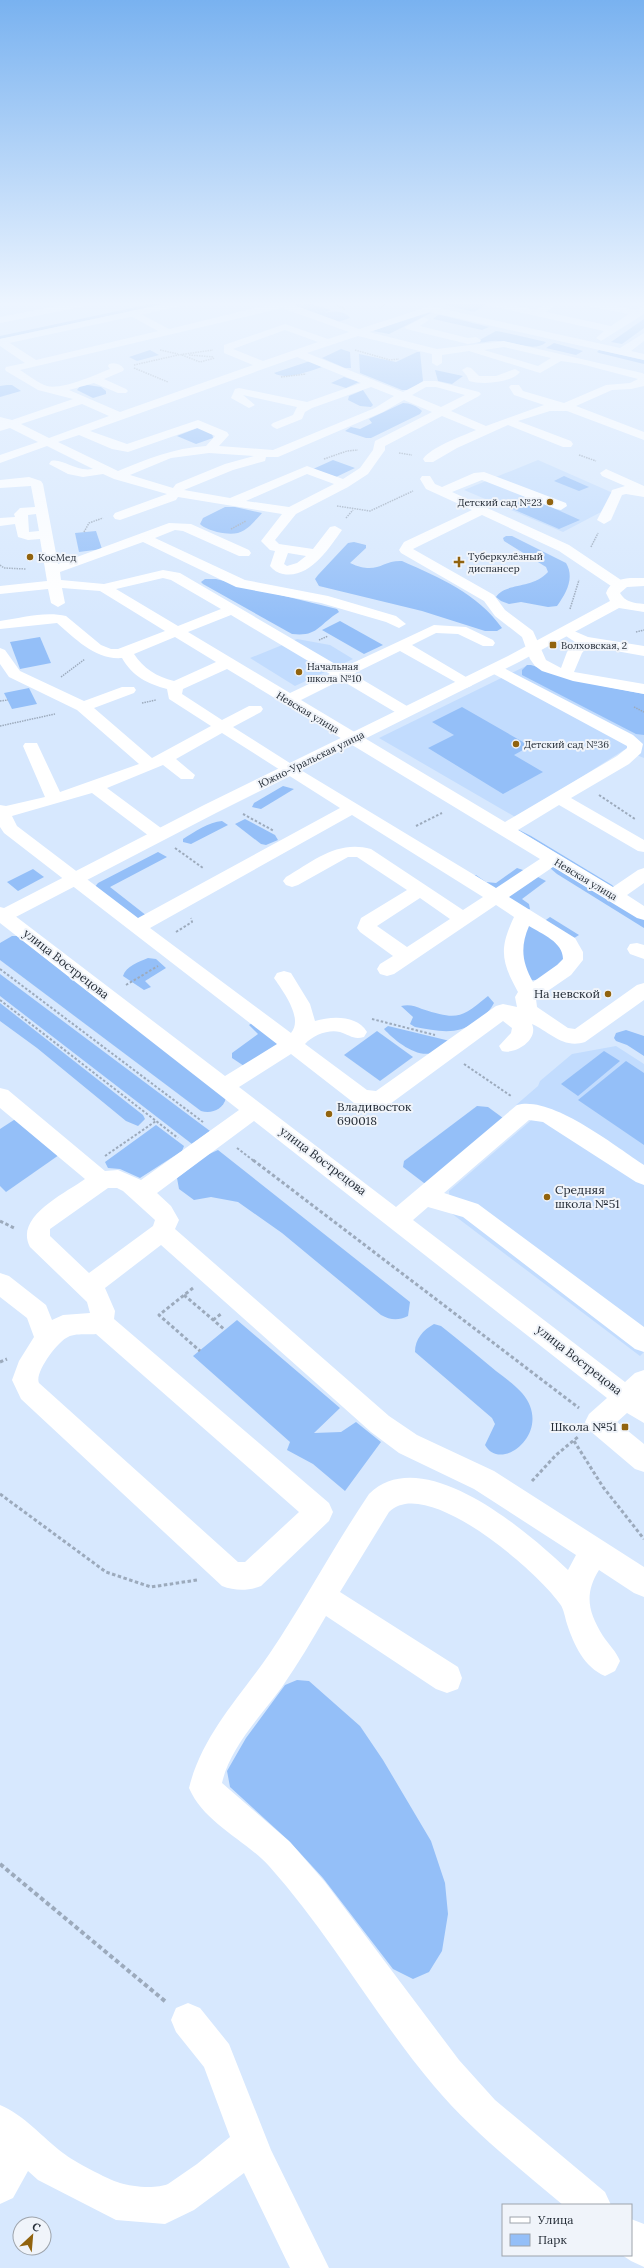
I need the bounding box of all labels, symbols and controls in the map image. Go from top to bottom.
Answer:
place label: Детский сад №23 [457,496,542,509]
marker: Детский сад №23 [545,497,555,507]
place label: Туберкулёзный диспансер [468,550,543,575]
place label: КосМед [38,551,76,564]
marker: КосМед [25,552,35,562]
marker: Туберкулёзный диспансер [453,556,465,568]
place label: Волховская, 2 [561,639,627,652]
marker: Волховская, 2 [548,640,558,650]
place label: Начальная школа №10 [307,660,362,685]
marker: Начальная школа №10 [294,667,304,677]
street label: Невская улица [274,689,341,736]
street label: Южно-Уральская улица [256,728,366,791]
place label: Детский сад №36 [524,738,609,751]
marker: Детский сад №36 [511,739,521,749]
street label: Невская улица [552,856,619,903]
street label: улица Вострецова [20,925,112,1002]
place label: На невской [534,986,600,1001]
marker: На невской [603,989,613,999]
place label: Владивосток 690018 [337,1099,412,1128]
marker: Владивосток 690018 [324,1109,334,1119]
street label: улица Вострецова [277,1123,370,1198]
place label: Средняя школа №51 [555,1182,620,1211]
marker: Средняя школа №51 [542,1192,552,1202]
street label: улица Вострецова [533,1321,625,1398]
place label: Школа №51 [550,1419,617,1434]
marker: Школа №51 [620,1422,630,1432]
legend [502,2204,632,2256]
text: Улица [537,2212,574,2227]
north arrow [12,2216,52,2256]
text: С [30,2219,43,2235]
text: Парк [538,2232,567,2247]

